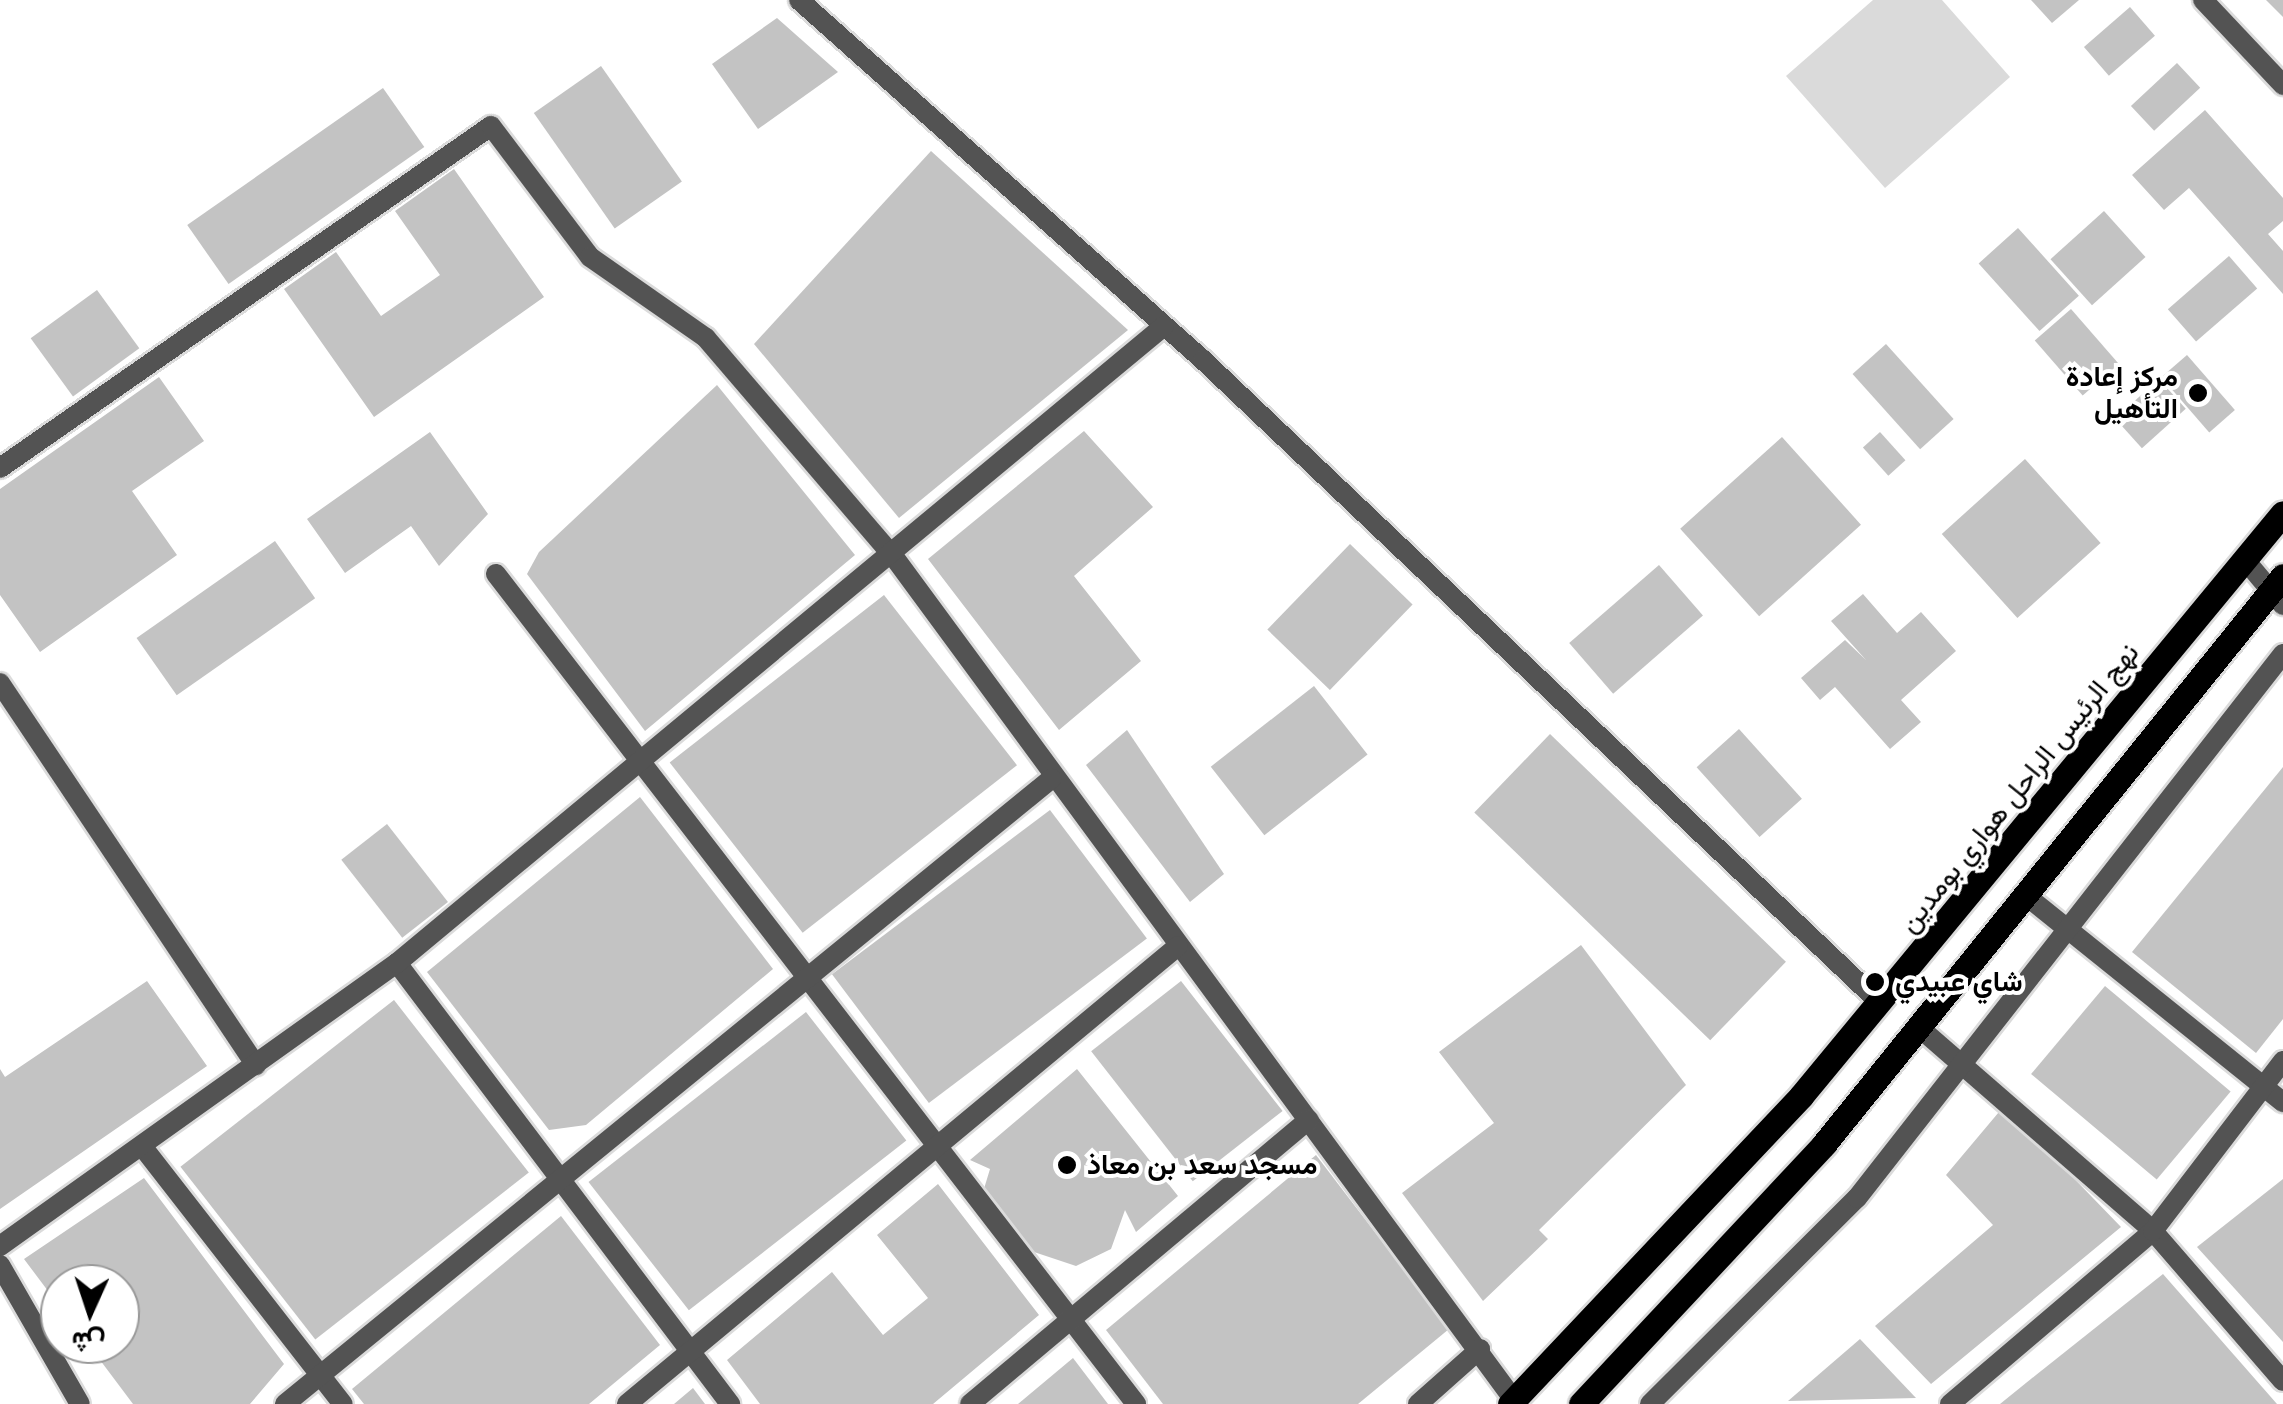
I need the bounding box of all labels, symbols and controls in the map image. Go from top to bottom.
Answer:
place label: مركز إعادة التأهيل [2066,360,2178,426]
marker: مركز إعادة التأهيل [2187,382,2209,404]
street label: نهج الرئيس الراحل هواري بومدين [1892,636,2146,940]
place label: شاي عبيدي [1895,965,2023,999]
marker: شاي عبيدي [1864,971,1886,993]
place label: مسجد سعد بن معاذ [1087,1148,1317,1182]
marker: مسجد سعد بن معاذ [1056,1154,1078,1176]
north arrow [40,1264,140,1364]
text: ش [71,1324,106,1360]

